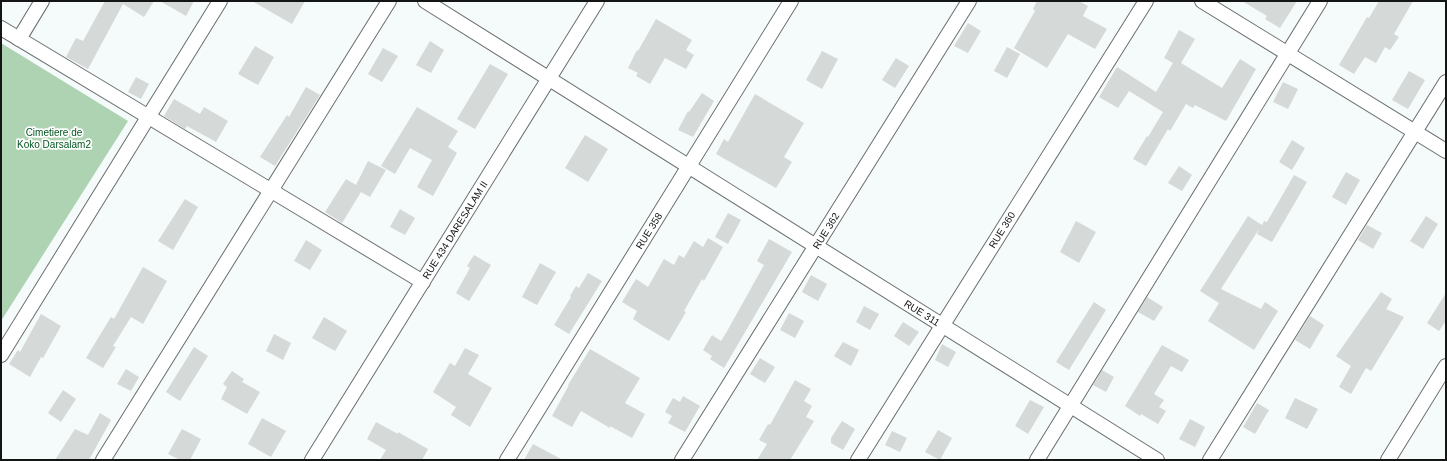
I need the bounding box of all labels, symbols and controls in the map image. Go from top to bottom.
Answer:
park label: Cimetiere de Koko Darsalam2 [17,127,91,150]
street label: RUE 434 DARESALAM II [420,179,490,281]
street label: RUE 360 [987,210,1018,250]
street label: RUE 358 [634,211,665,251]
street label: RUE 362 [811,211,842,251]
street label: RUE 311 [902,298,942,328]

